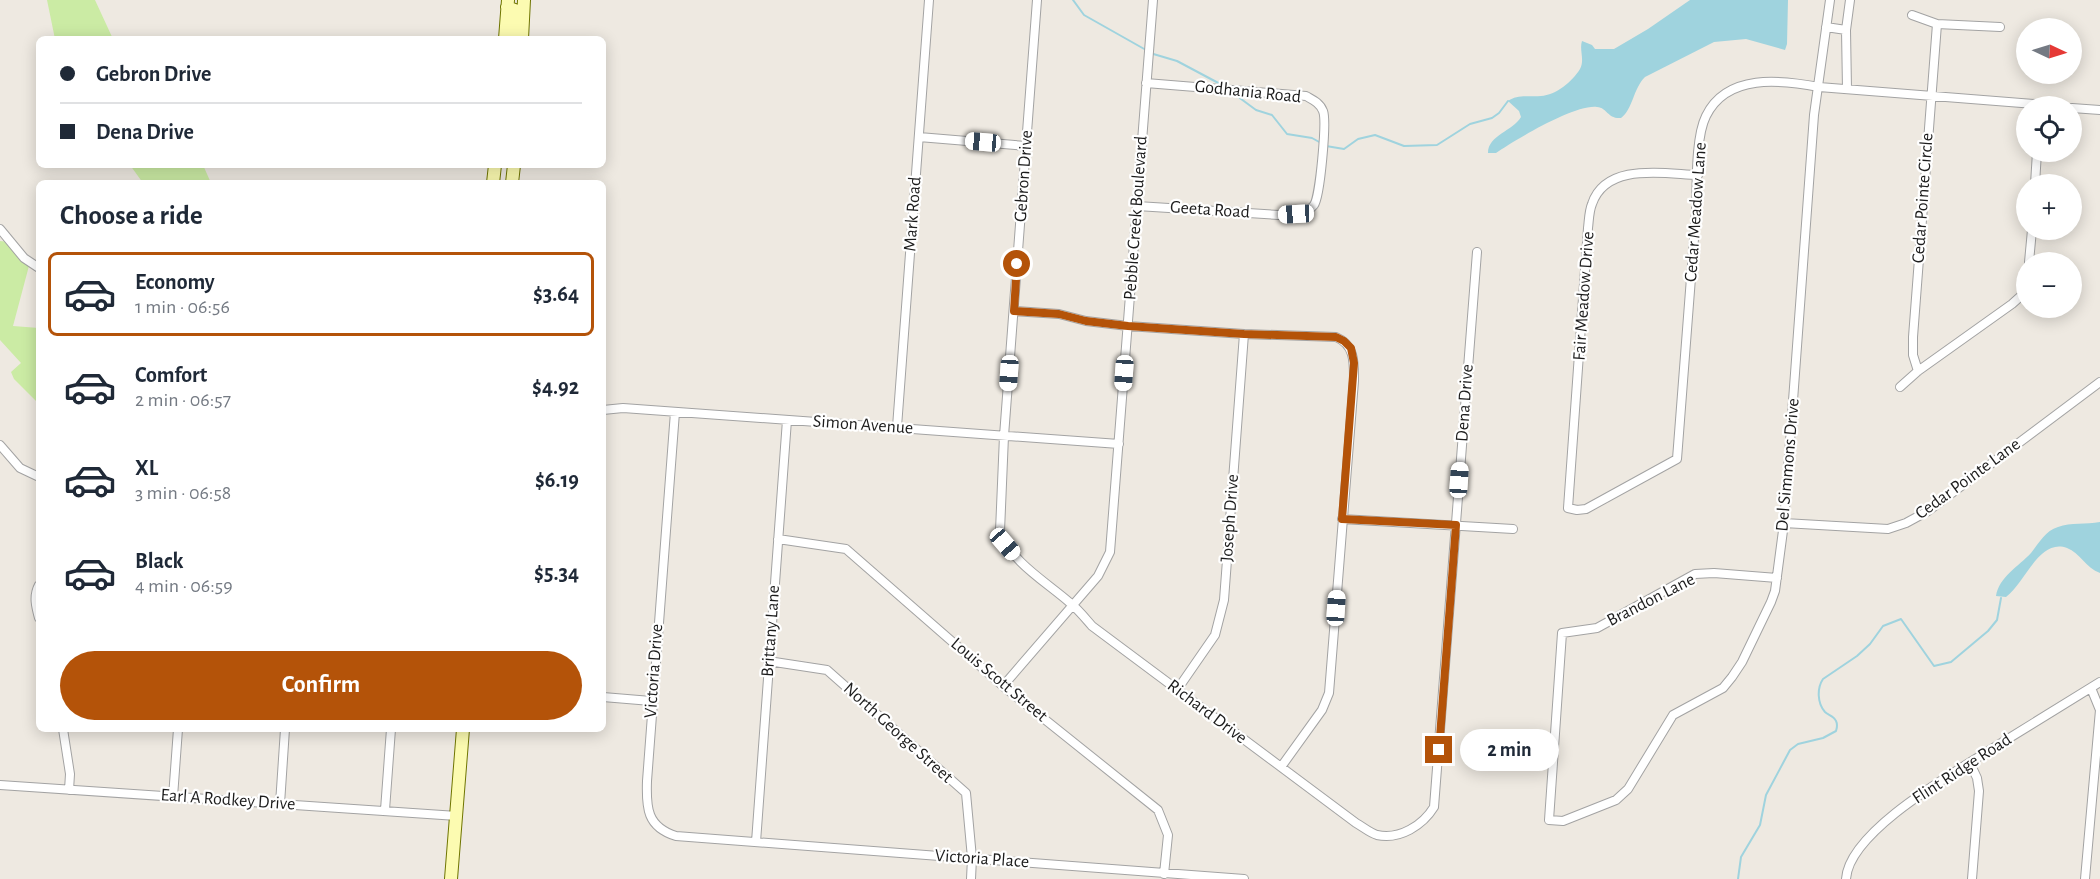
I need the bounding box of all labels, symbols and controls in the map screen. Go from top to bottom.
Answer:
north arrow [2016,18,2082,84]
map controls [2016,18,2082,318]
text: Gebron Drive [96,63,211,85]
street label: Godhania Road [1194,77,1302,107]
button: locate [2016,96,2082,162]
text: Dena Drive [96,121,194,143]
street label: Gebron Drive [1012,129,1036,223]
car [964,131,1002,153]
street label: Cedar Pointe Circle [1909,132,1937,264]
street label: Pebble Creek Boulevard [1121,135,1151,301]
street label: Cedar Meadow Lane [1682,141,1710,283]
button: + [2016,174,2082,240]
street label: Mark Road [901,176,925,252]
street label: Geeta Road [1170,198,1250,222]
text: Choose a ride [60,202,203,229]
car [1278,204,1314,224]
street label: Fair Meadow Drive [1571,231,1597,361]
route start [1003,250,1030,277]
button: − [2016,252,2082,318]
icon: car [63,267,117,321]
text: Economy [135,271,215,293]
text: $3.64 [533,283,579,305]
text: 1 min · 06:56 [135,297,230,317]
car [999,354,1019,392]
car [1114,354,1134,392]
icon: car [63,360,117,414]
street label: Dena Drive [1453,363,1477,443]
text: Comfort [135,364,207,386]
text: $4.92 [532,376,579,398]
text: 2 min · 06:57 [135,390,231,410]
street label: Del Simmons Drive [1773,398,1803,532]
street label: Simon Avenue [812,413,914,437]
street label: Cedar Pointe Lane [1912,435,2024,523]
icon: car [63,453,117,507]
text: XL [135,457,158,479]
car [1449,461,1469,499]
text: $6.19 [535,469,579,491]
street label: Joseph Drive [1218,474,1242,562]
text: 3 min · 06:58 [135,483,231,503]
car [986,525,1024,563]
icon: car [63,546,117,600]
text: Black [135,550,183,572]
text: $5.34 [534,562,579,584]
street label: Brandon Lane [1604,570,1698,630]
text: 4 min · 06:59 [135,576,233,596]
street label: Brittany Lane [759,584,783,678]
car [1326,589,1346,627]
street label: Victoria Drive [642,623,666,719]
street label: Louis Scott Street [947,635,1051,726]
button: Confirm [60,651,582,720]
street label: Richard Drive [1164,676,1250,748]
street label: North George Street [840,679,956,787]
callout: 2 min [1460,729,1559,771]
street label: Flint Ridge Road [1909,730,2015,808]
route end [1425,736,1452,763]
text: 2 min [1487,740,1532,760]
street label: Earl A Rodkey Drive [160,786,296,814]
street label: Victoria Place [934,847,1030,871]

